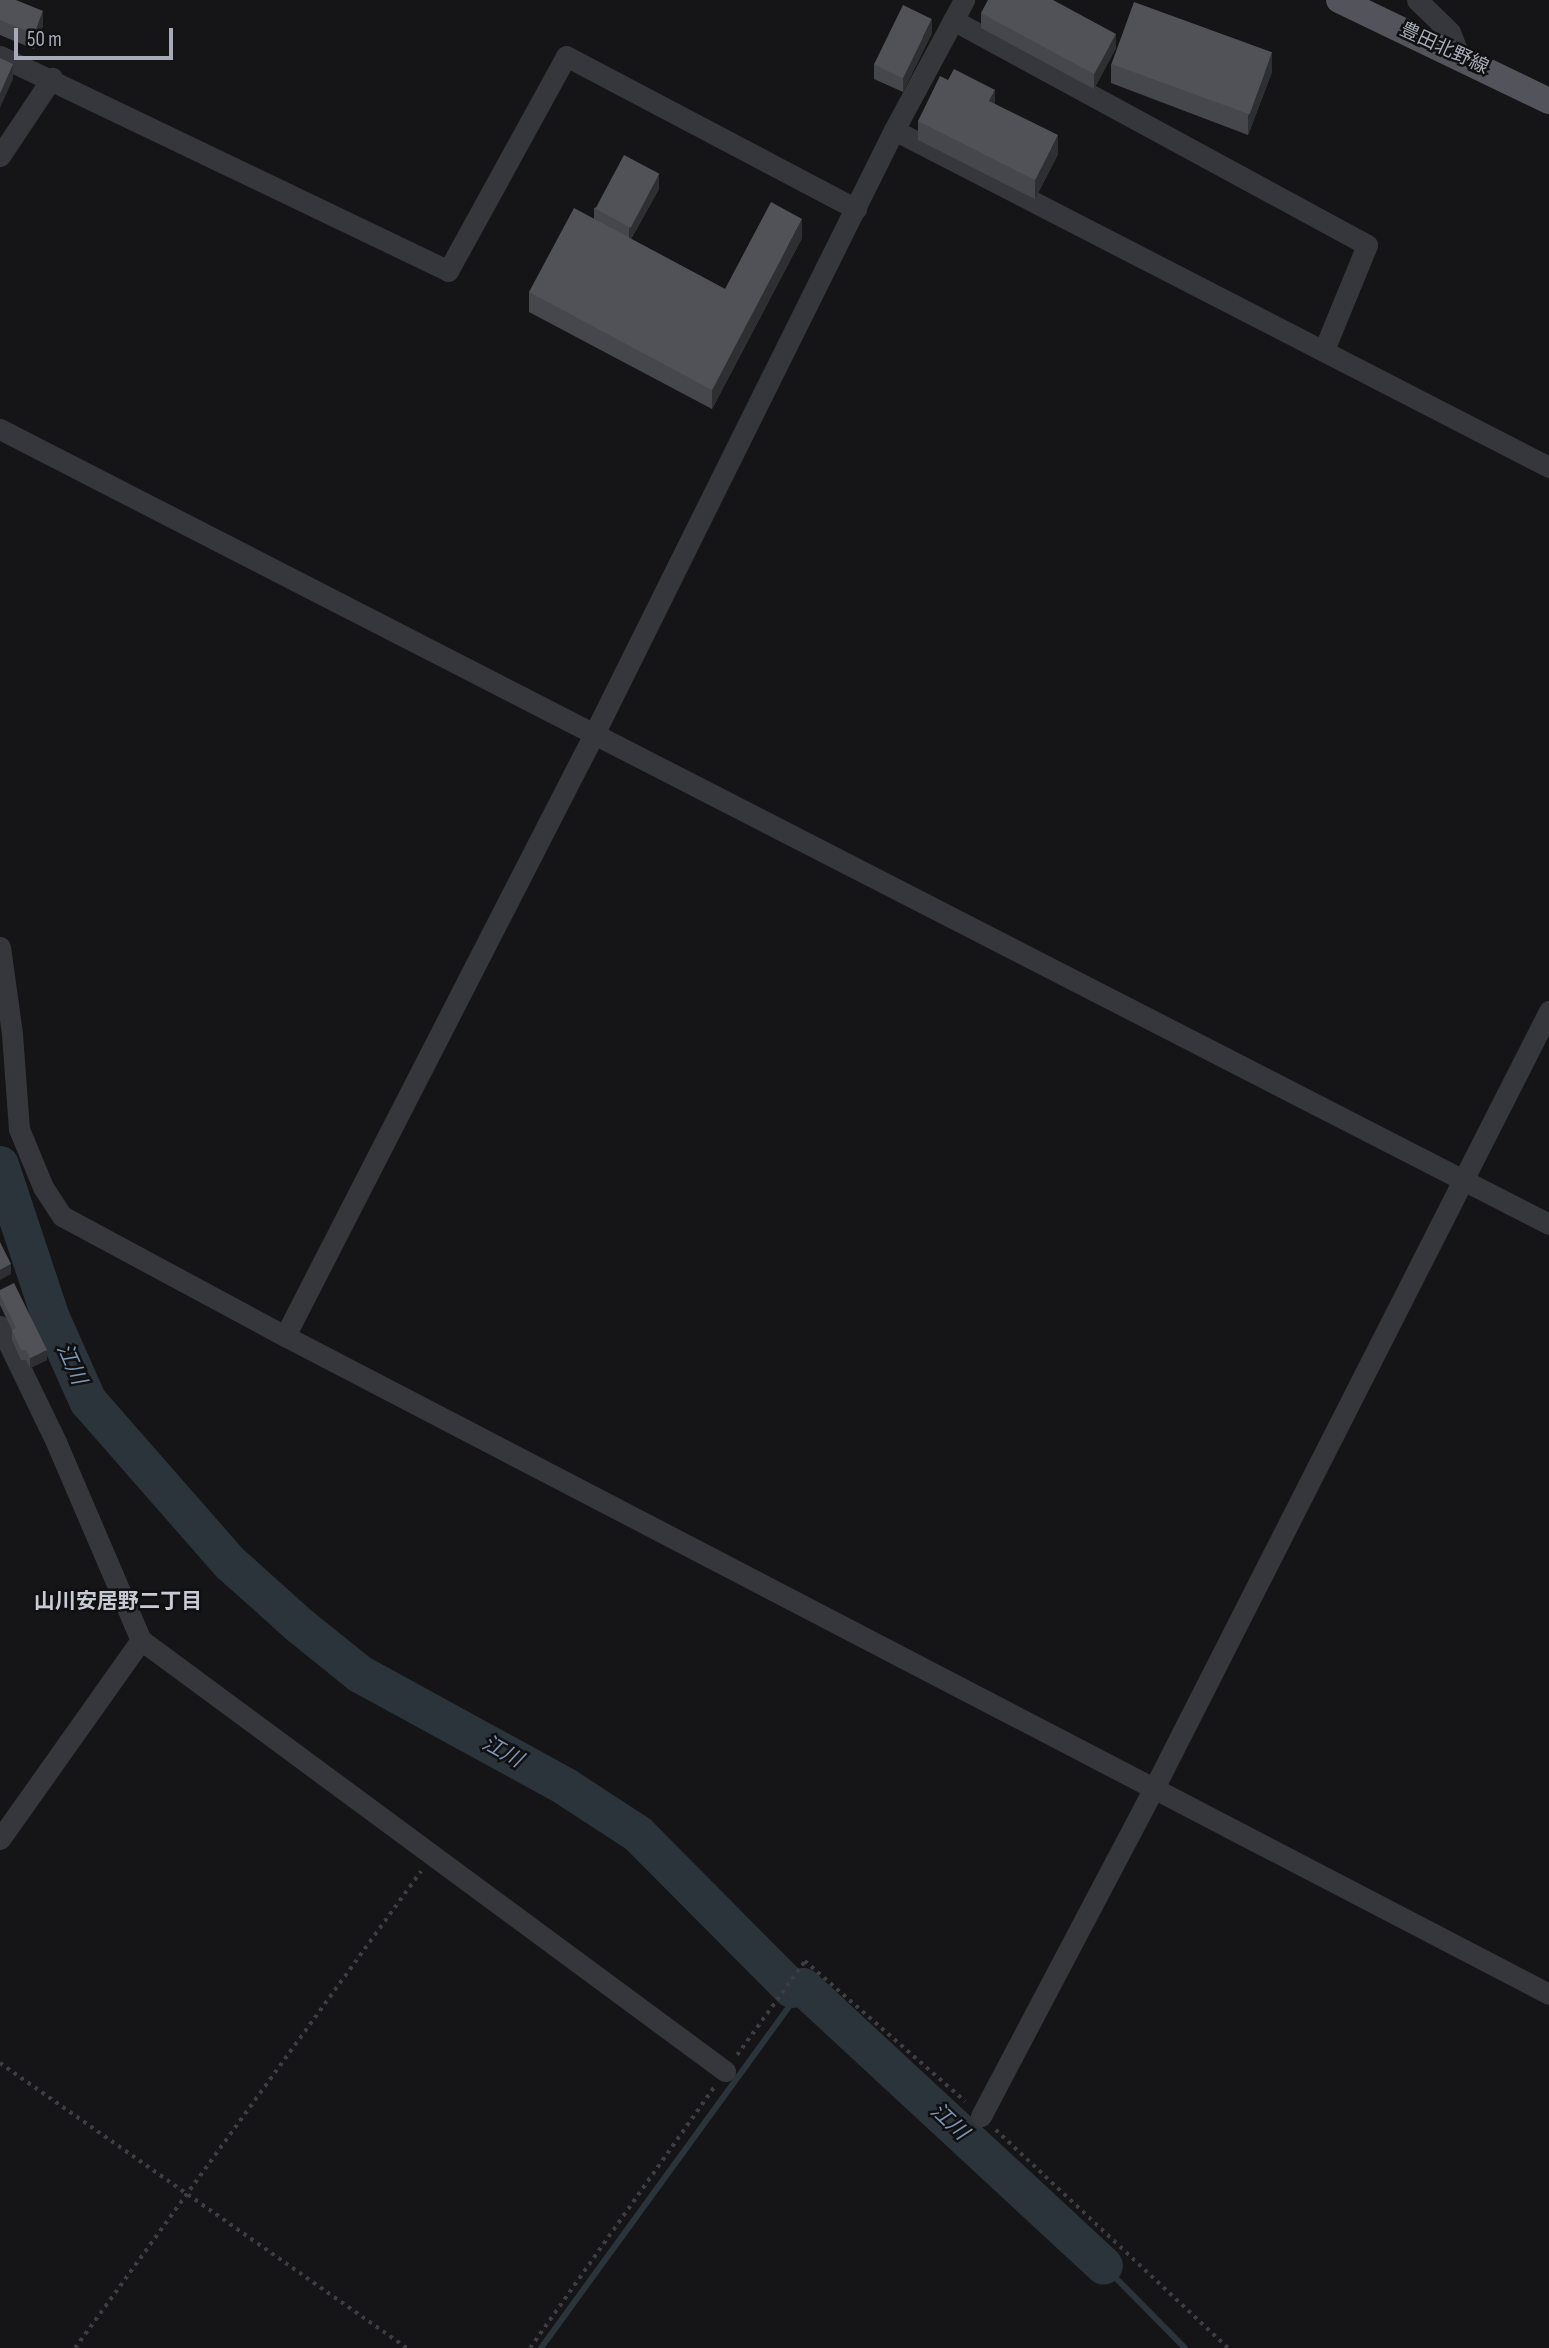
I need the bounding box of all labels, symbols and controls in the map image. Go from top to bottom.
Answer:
scale bar [18,14,177,58]
street label: 豊田北野線 [1396,19,1492,79]
text: 50 m [27,27,62,52]
water label: 江川 [51,1340,91,1388]
district label: 山川安居野二丁目 [34,1589,202,1615]
water label: 江川 [478,1731,526,1773]
water label: 江川 [925,2098,973,2146]

